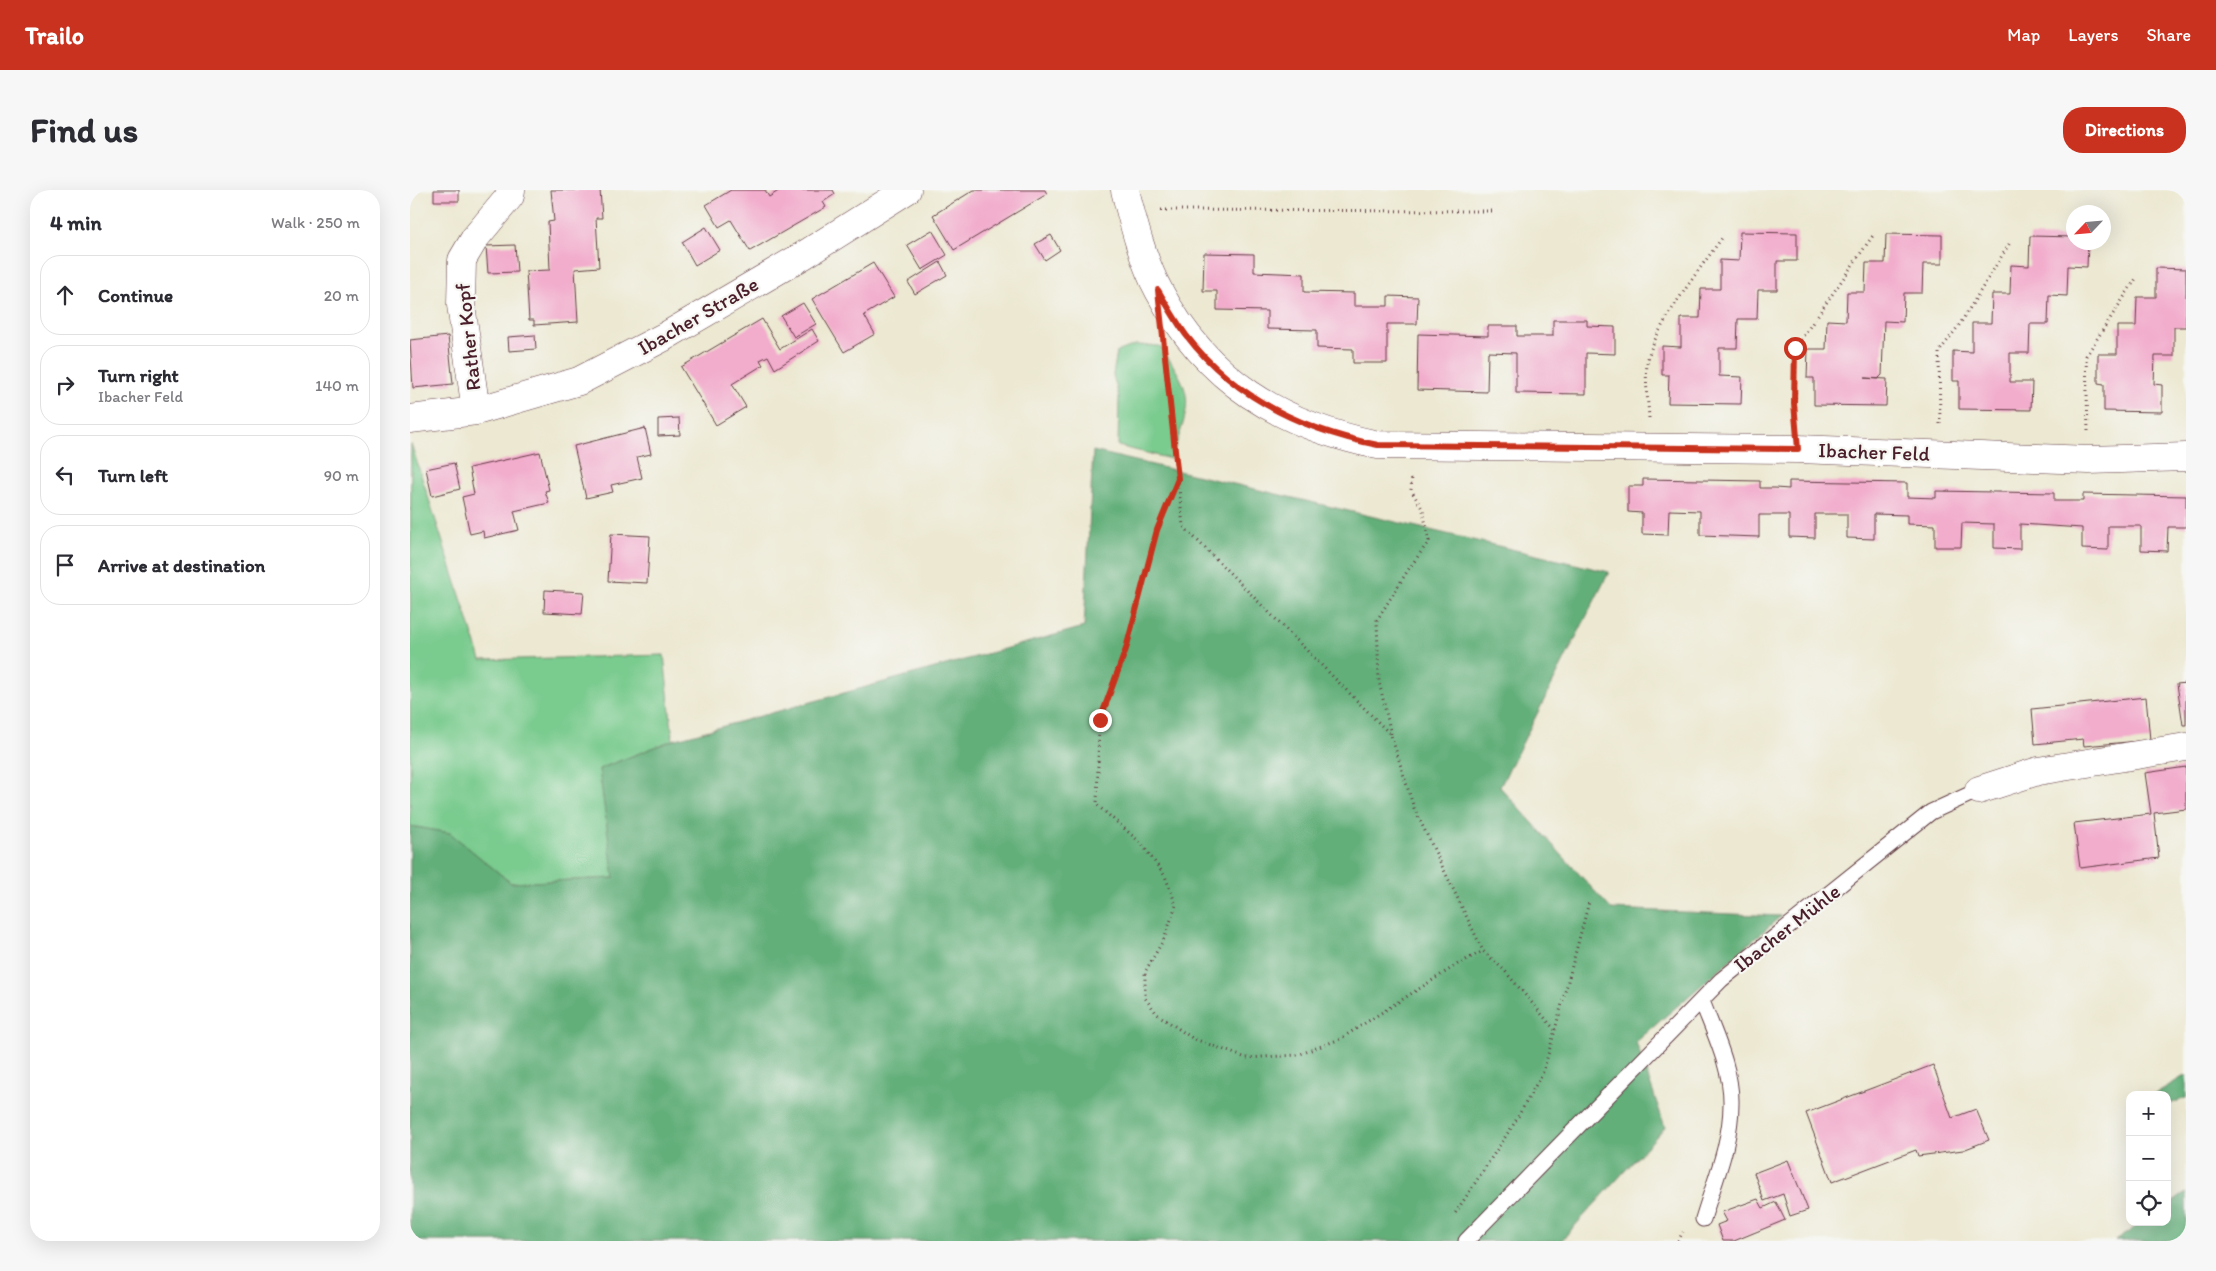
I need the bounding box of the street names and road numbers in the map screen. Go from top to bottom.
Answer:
street label: Ibacher Straße [633,271,763,360]
street label: Rather Kopf [449,282,486,392]
street label: Ibacher Feld [1818,437,1931,466]
street label: Ibacher Mühle [1728,878,1845,977]

